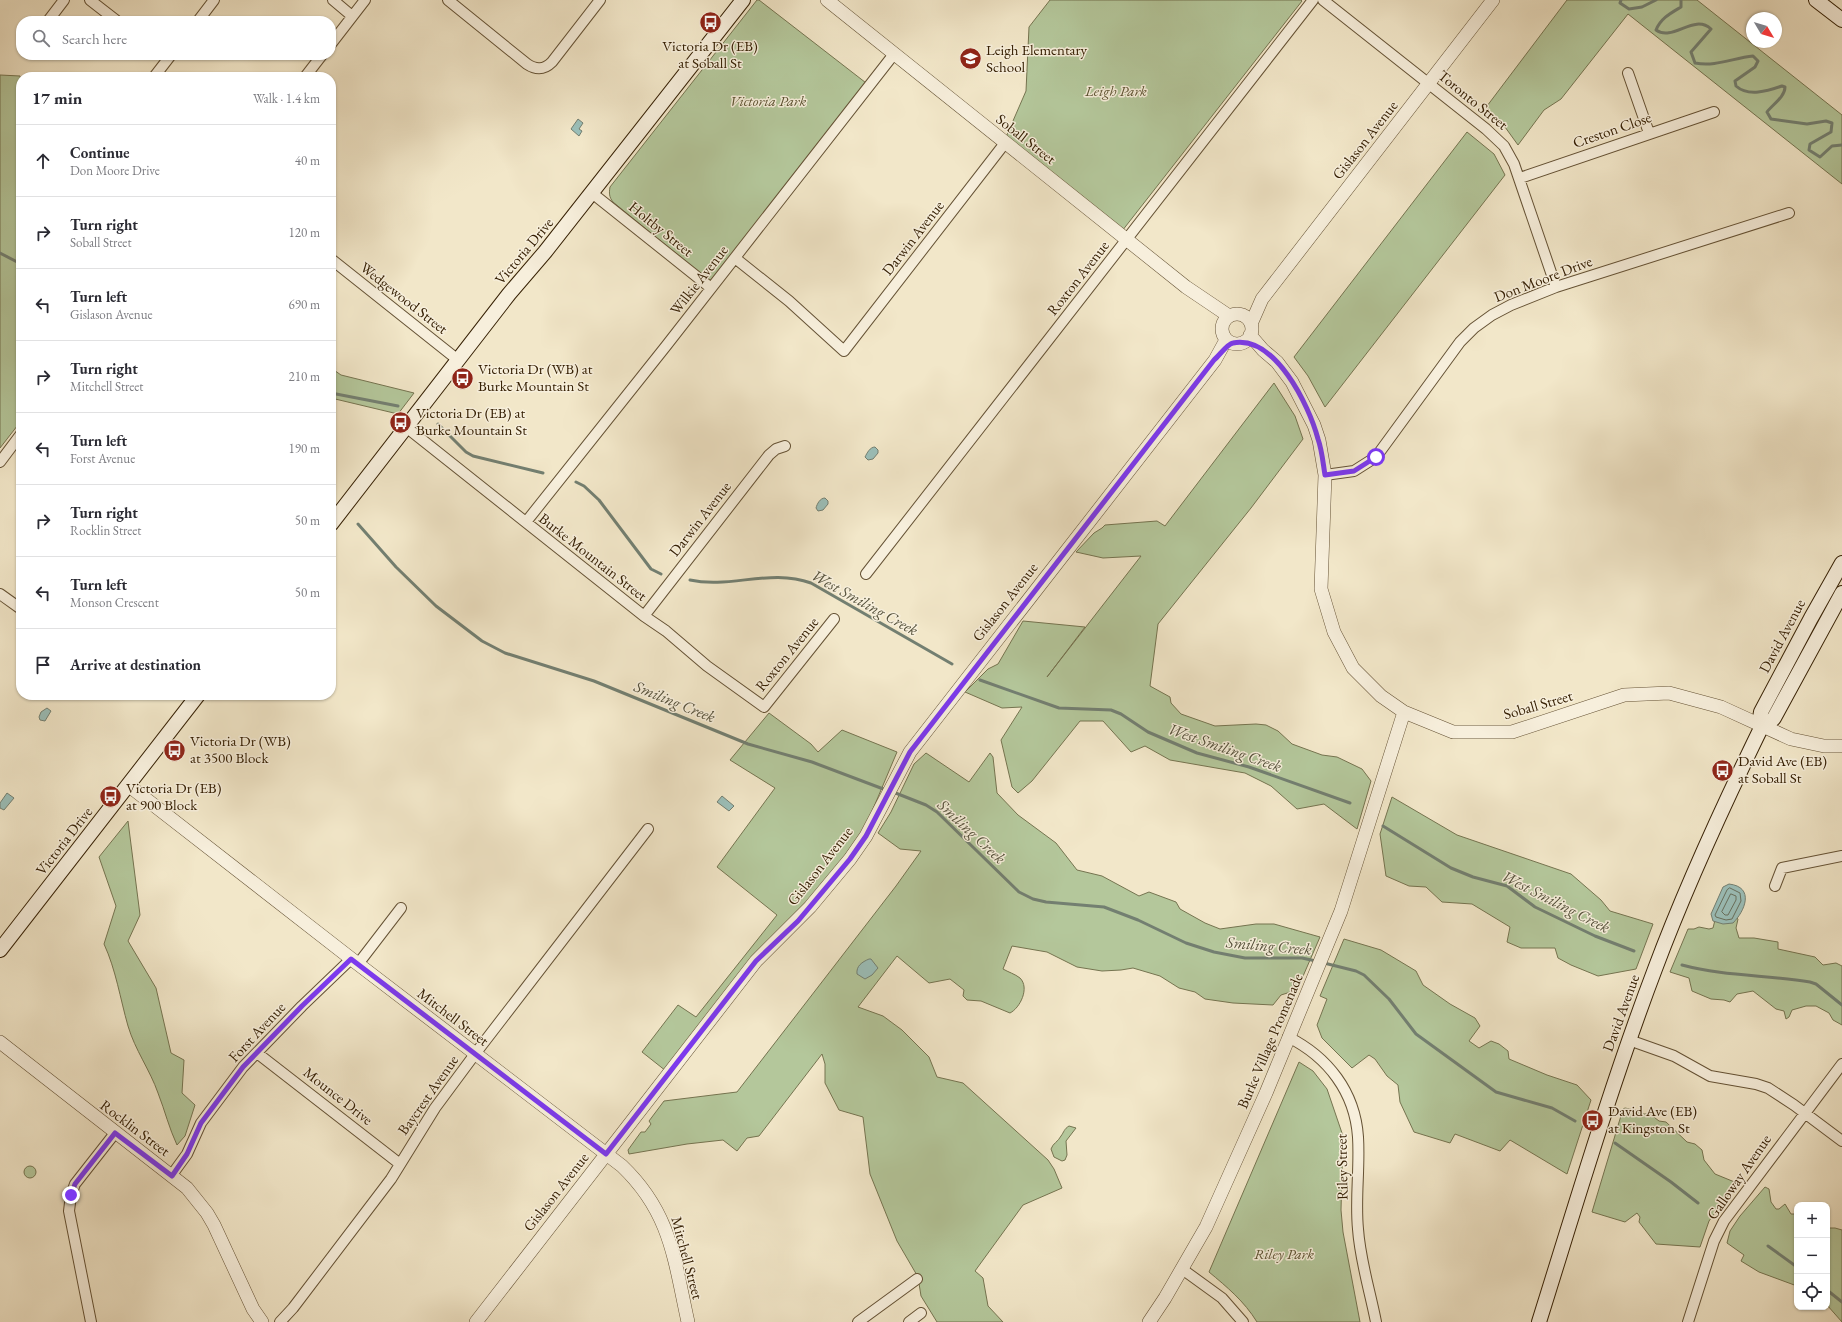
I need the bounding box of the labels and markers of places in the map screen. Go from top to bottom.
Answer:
bus stop icon: Victoria Dr (EB) at Soball St [697,10,723,36]
place label: Victoria Dr (EB) at Soball St [662,36,758,72]
place label: Leigh Elementary School [986,40,1088,76]
school or university icon: Leigh Elementary School [957,46,983,72]
place label: Victoria Dr (WB) at Burke Mountain St [478,359,593,395]
bus stop icon: Victoria Dr (WB) at Burke Mountain St [450,365,476,391]
place label: Victoria Dr (EB) at Burke Mountain St [416,403,527,439]
bus stop icon: Victoria Dr (EB) at Burke Mountain St [388,409,414,435]
place label: Victoria Dr (WB) at 3500 Block [190,731,291,767]
bus stop icon: Victoria Dr (WB) at 3500 Block [161,737,187,763]
place label: David Ave (EB) at Soball St [1738,751,1827,787]
bus stop icon: David Ave (EB) at Soball St [1710,757,1736,783]
place label: Victoria Dr (EB) at 900 Block [126,778,222,814]
bus stop icon: Victoria Dr (EB) at 900 Block [98,784,124,810]
place label: David Ave (EB) at Kingston St [1608,1101,1697,1137]
bus stop icon: David Ave (EB) at Kingston St [1580,1107,1606,1133]

